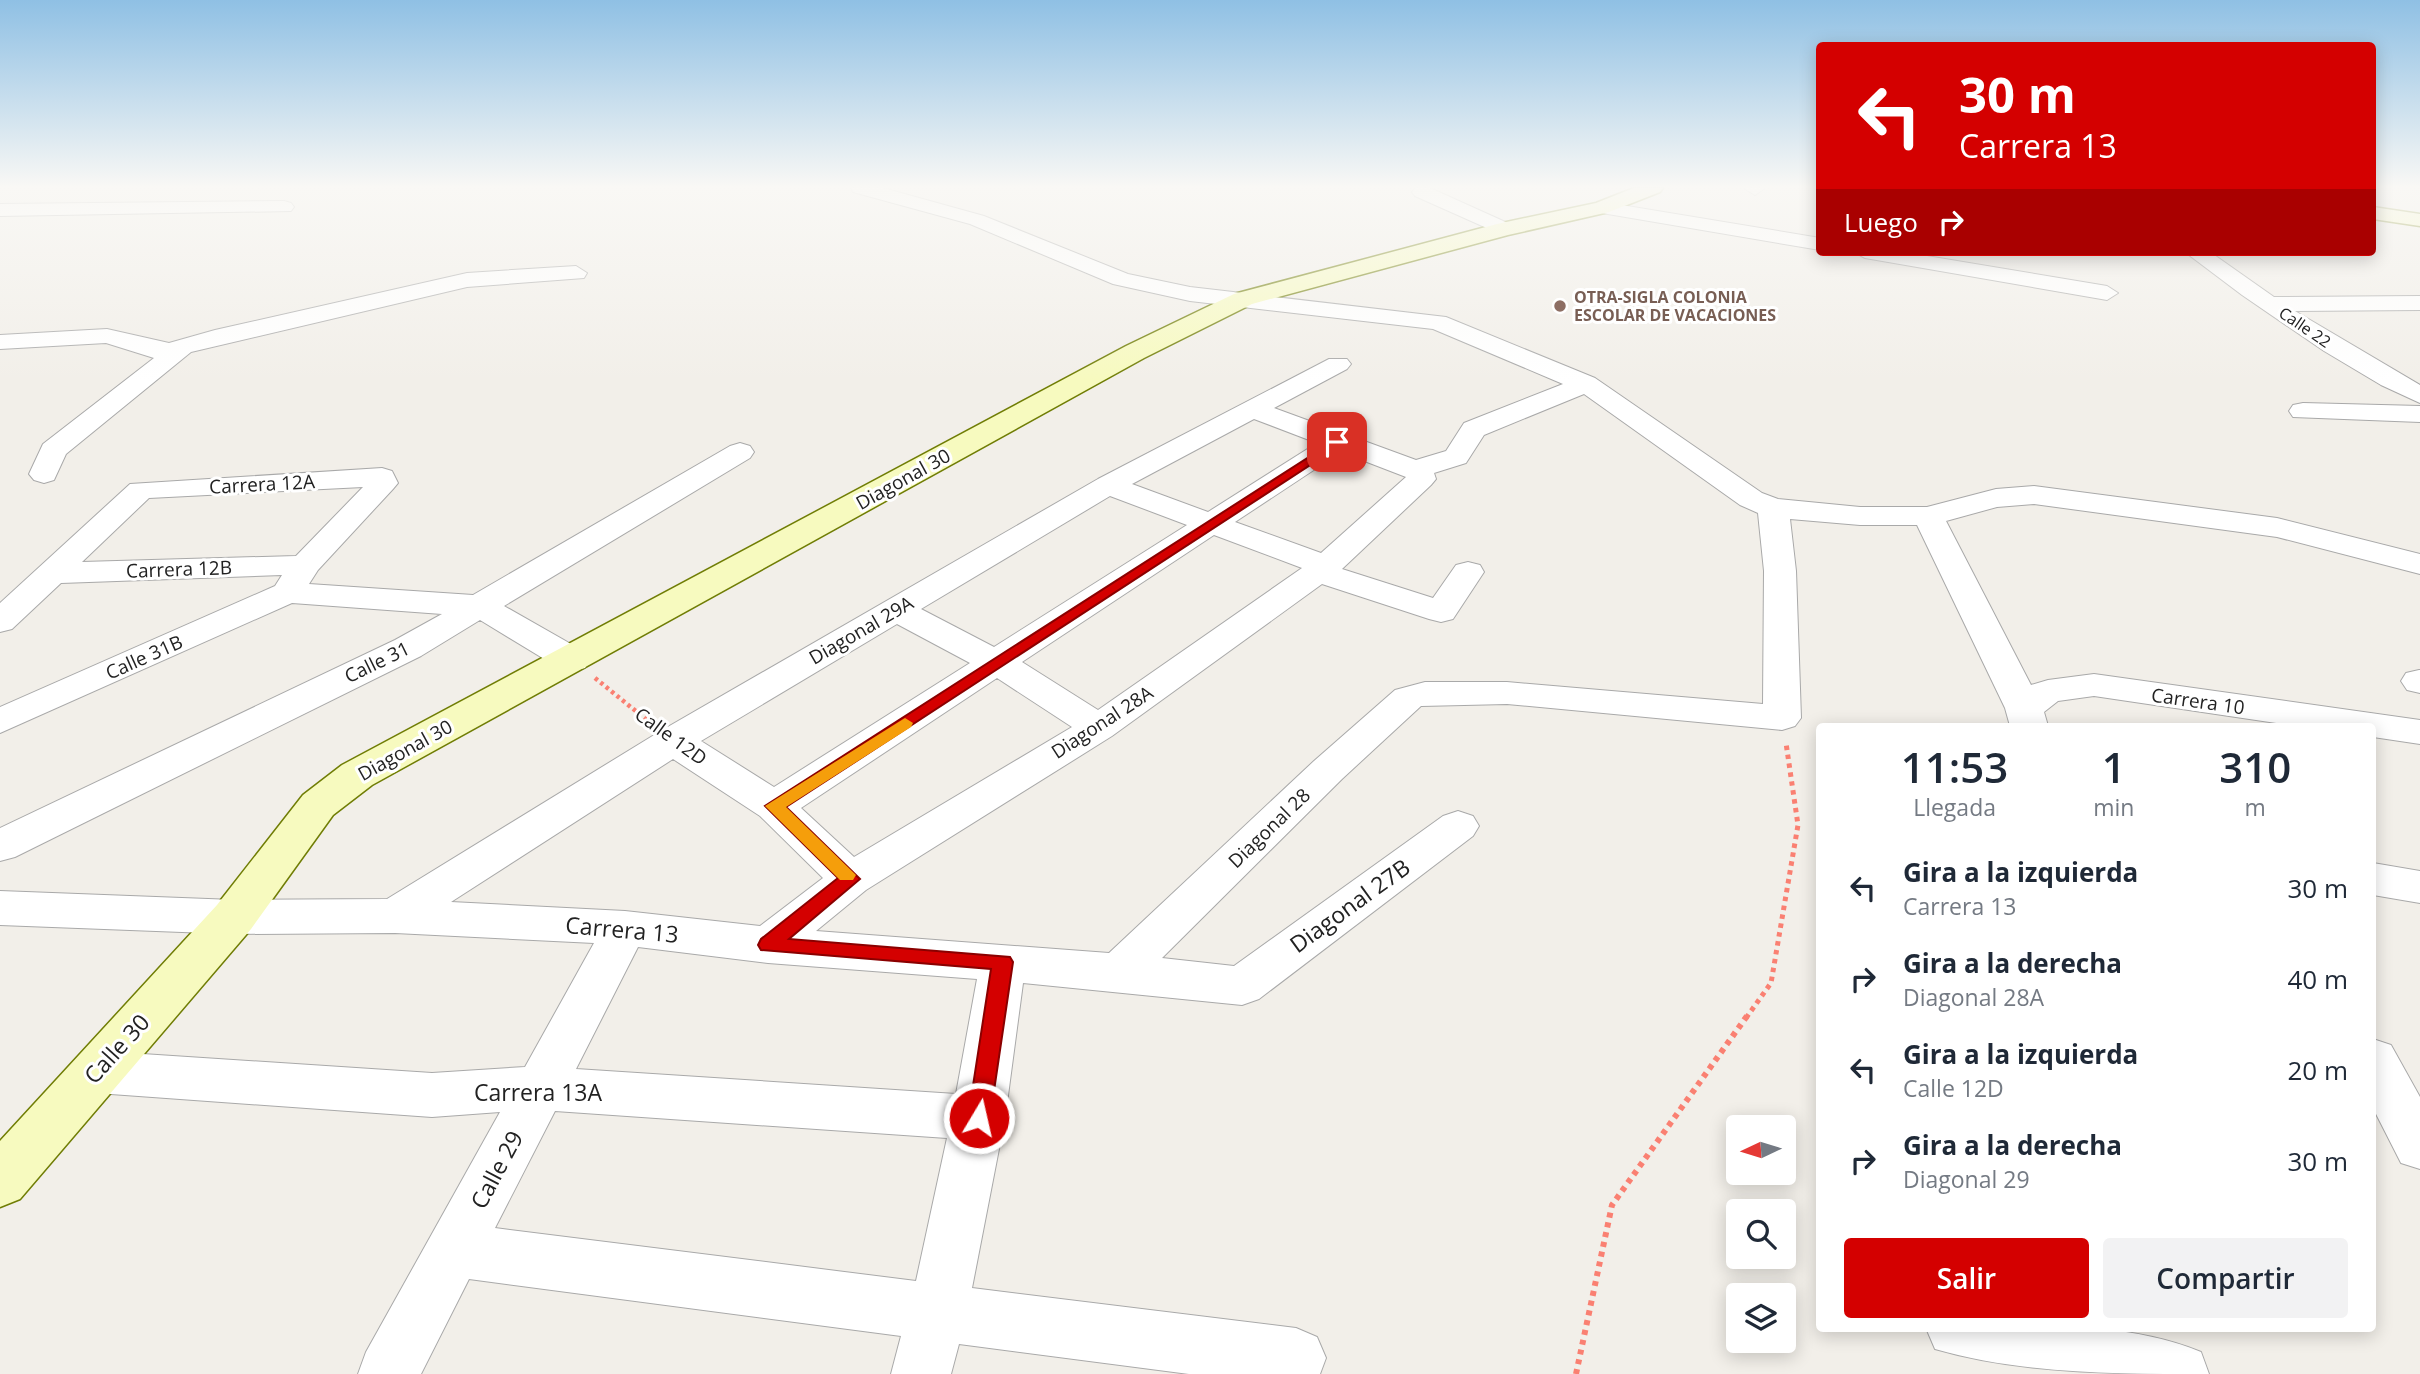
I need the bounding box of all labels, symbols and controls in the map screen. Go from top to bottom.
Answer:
text: 30 m [1959,61,2076,127]
icon: left [1844,70,1935,161]
text: Carrera 13 [1959,124,2117,167]
icon: right [1932,203,1970,241]
text: Luego [1844,204,1918,240]
place label: OTRA-SIGLA COLONIA ESCOLAR DE VACACIONES [1574,286,1776,326]
marker: OTRA-SIGLA COLONIA ESCOLAR DE VACACIONES [1552,298,1568,314]
street label: Calle 22 [2275,302,2335,352]
pin [1307,412,1367,472]
icon: arrive [1318,423,1356,461]
street label: Diagonal 30 [851,442,955,516]
street label: Carrera 12A [209,468,315,500]
street label: Carrera 12B [126,554,232,584]
street label: Diagonal 29A [804,590,918,670]
street label: Calle 31B [101,629,187,685]
street label: Calle 31 [340,635,414,689]
street label: Diagonal 28A [1046,679,1158,765]
street label: Carrera 10 [2150,682,2246,720]
street label: Calle 12D [630,701,712,771]
street label: Diagonal 30 [353,713,457,787]
text: 11:53 [1901,738,2008,795]
text: 1 [2102,738,2126,795]
text: 310 [2219,738,2291,795]
street label: Diagonal 28 [1222,782,1316,874]
text: Llegada [1913,791,1996,823]
text: min [2093,791,2134,823]
text: m [2245,791,2266,823]
street label: Diagonal 27B [1283,851,1416,960]
text: Gira a la izquierda [1903,854,2138,890]
icon: left [1844,869,1882,907]
text: 30 m [2287,870,2348,906]
text: Carrera 13 [1903,890,2016,922]
street label: Carrera 13 [564,908,680,950]
text: Gira a la derecha [1903,945,2122,981]
icon: right [1844,960,1882,998]
text: 40 m [2287,961,2348,997]
text: Diagonal 28A [1903,981,2044,1013]
street label: Calle 30 [76,1006,156,1090]
text: Gira a la izquierda [1903,1036,2138,1072]
icon: left [1844,1051,1882,1089]
text: 20 m [2287,1052,2348,1088]
text: Calle 12D [1903,1072,2004,1104]
street label: Carrera 13A [474,1076,602,1108]
position arrow [942,1081,1016,1155]
north arrow [1726,1115,1796,1185]
map controls [1726,1115,1796,1353]
street label: Calle 29 [462,1125,530,1214]
text: Gira a la derecha [1903,1127,2122,1163]
icon: right [1844,1142,1882,1180]
text: 30 m [2287,1143,2348,1179]
text: Diagonal 29 [1903,1163,2030,1195]
button: search [1726,1199,1796,1269]
button: Salir [1844,1238,2089,1318]
button: Compartir [2103,1238,2348,1318]
button: layers [1726,1283,1796,1353]

